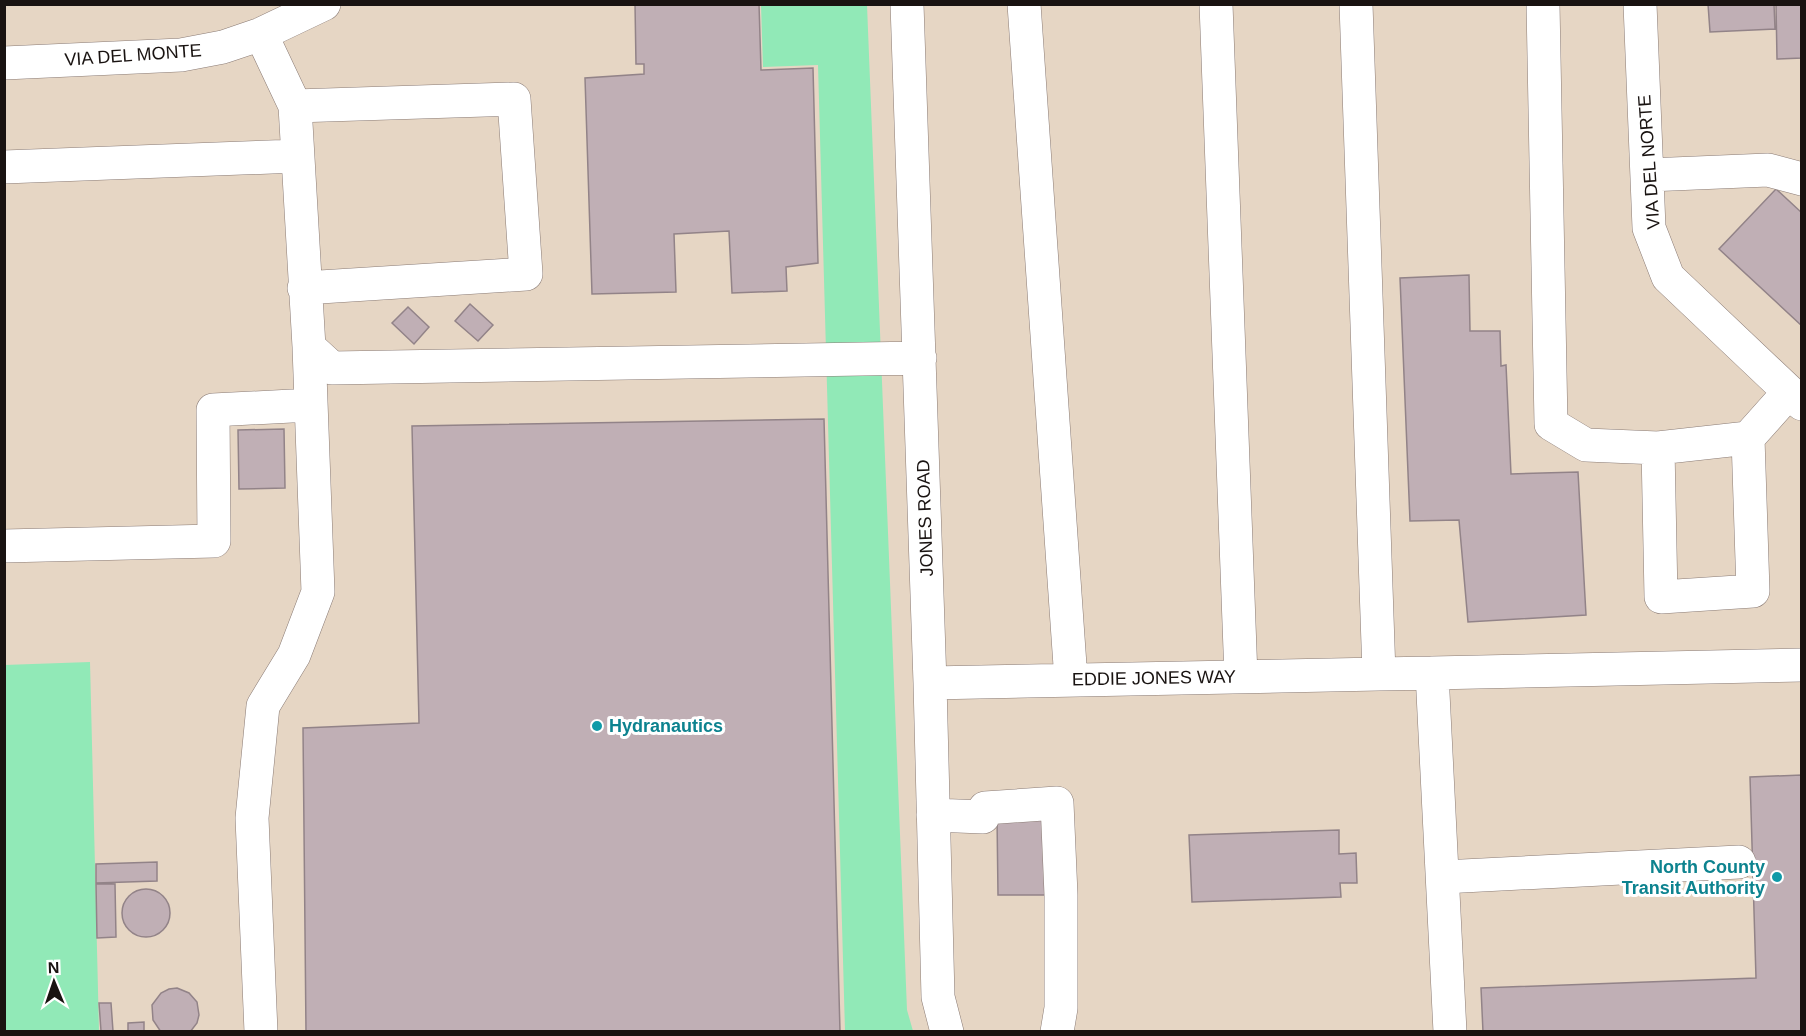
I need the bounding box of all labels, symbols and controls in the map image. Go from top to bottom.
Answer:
street label: VIA DEL MONTE [64,40,202,70]
street label: VIA DEL NORTE [1634,94,1664,230]
street label: JONES ROAD [913,459,937,577]
street label: EDDIE JONES WAY [1072,667,1236,689]
place label: Hydranautics [609,716,723,736]
marker: Hydranautics [590,719,604,733]
place label: North County Transit Authority [1622,857,1765,898]
marker: North County Transit Authority [1770,870,1784,884]
north arrow [24,952,84,1012]
text: N [47,959,60,976]

